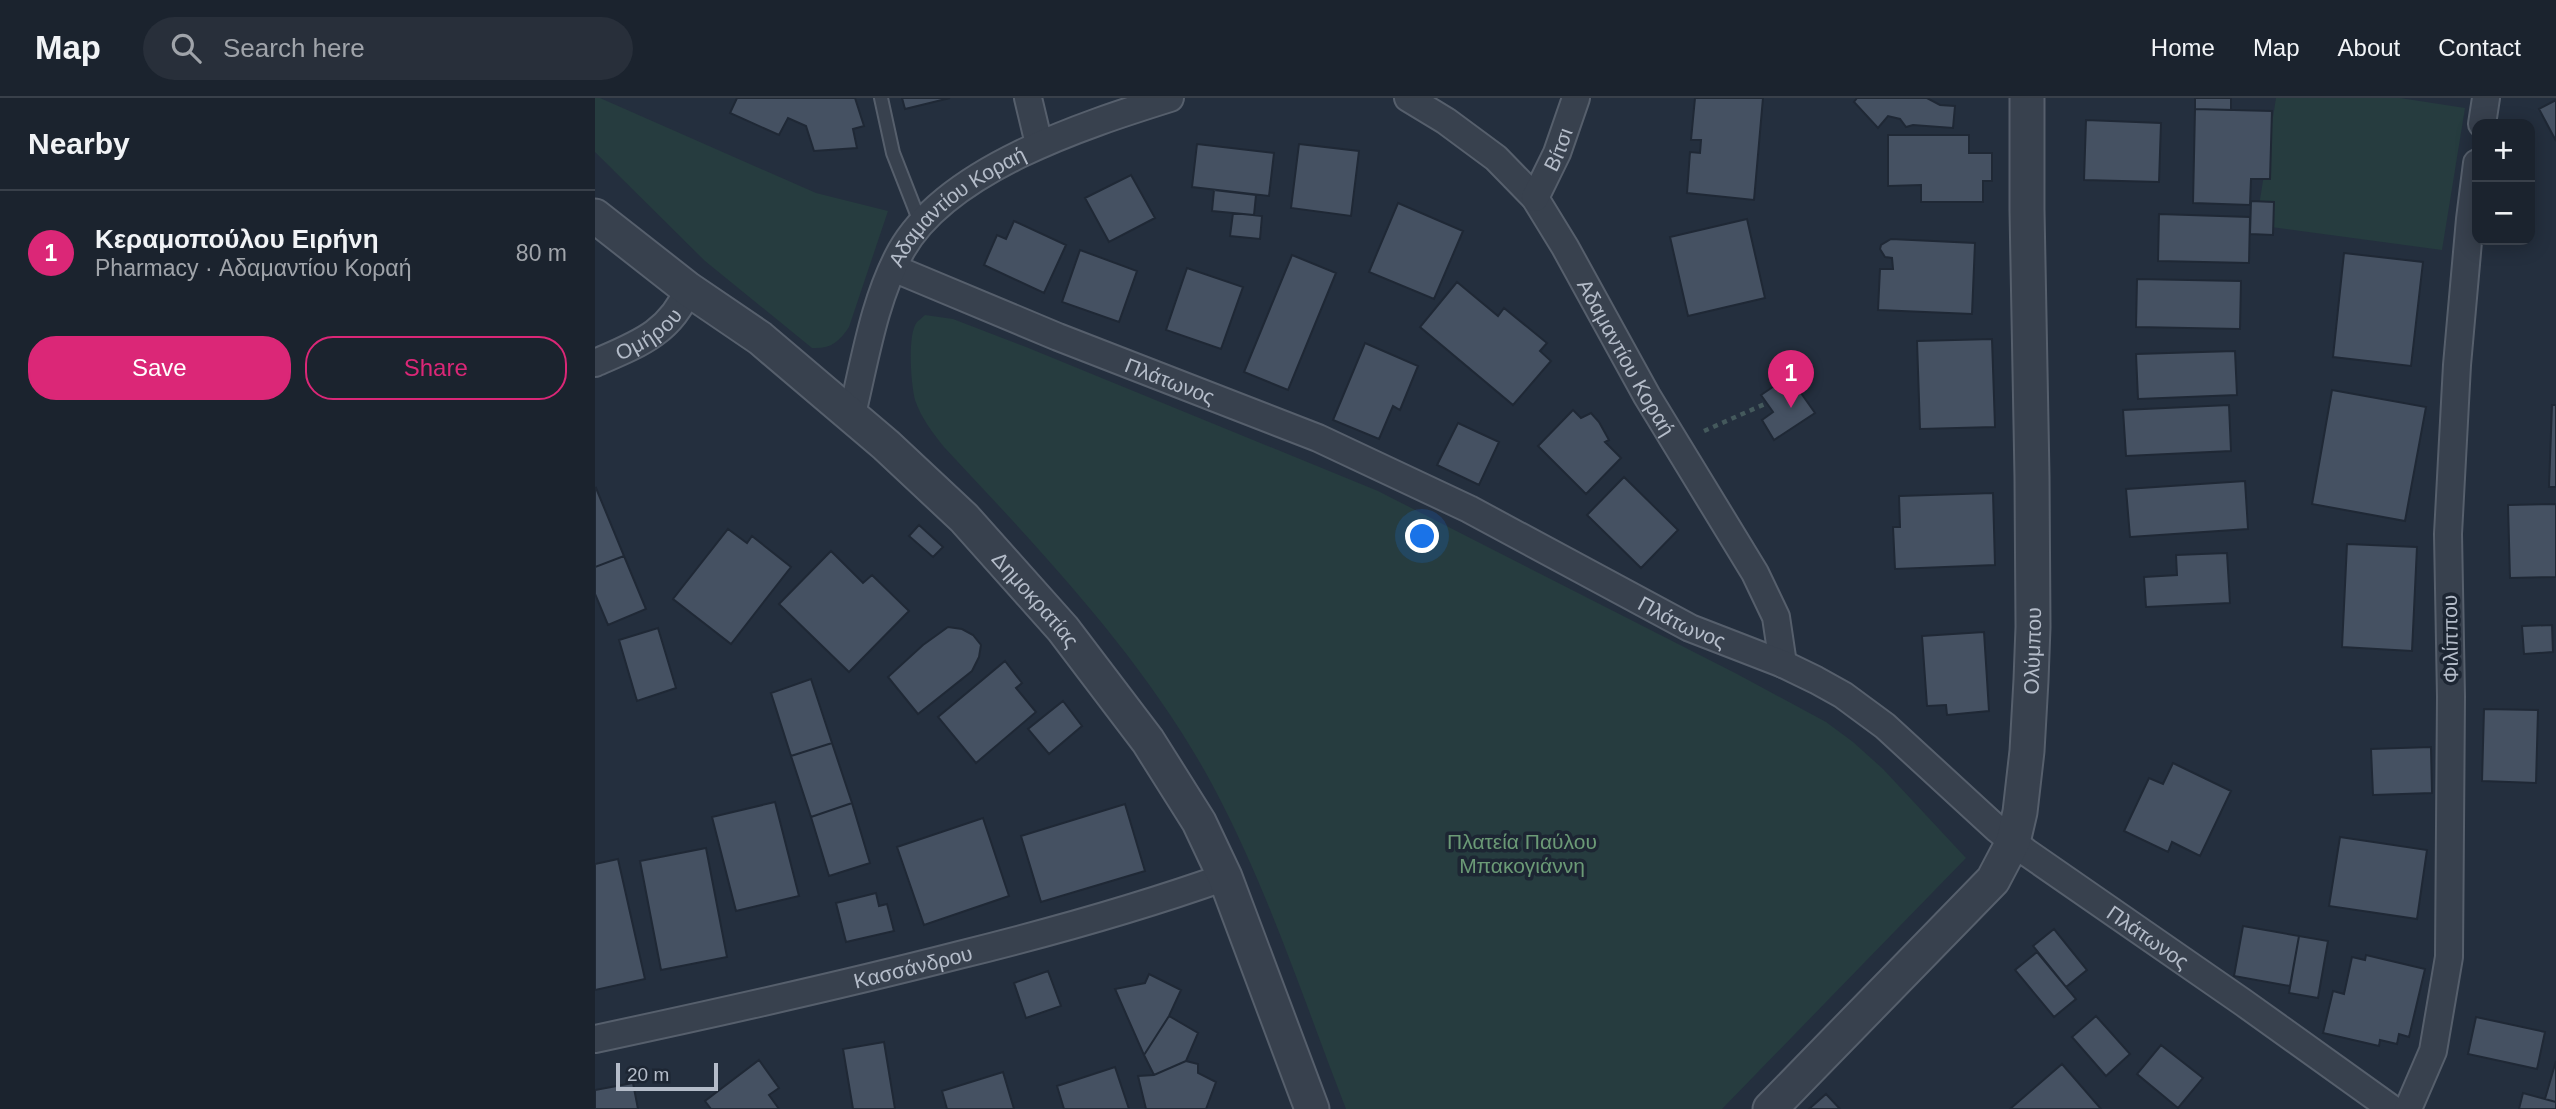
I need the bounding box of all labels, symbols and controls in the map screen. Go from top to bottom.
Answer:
search box [143,17,633,80]
text: Map [35,29,101,66]
icon: search [167,29,205,67]
text: Search here [223,33,365,63]
text: Home [2151,34,2215,61]
text: Map [2253,34,2300,61]
text: About [2338,34,2400,61]
text: Contact [2438,34,2521,61]
map controls [2472,119,2535,245]
button: + [2472,119,2535,182]
street label: Βίτσι [1539,124,1576,174]
text: Nearby [28,127,130,160]
street label: Αδαμαντίου Κοραή [884,142,1029,270]
button: − [2472,182,2535,245]
text: Κεραμοπούλου Ειρήνη [95,224,379,254]
text: 1 [45,240,57,266]
text: 80 m [516,240,567,266]
text: Pharmacy · Αδαμαντίου Κοραή [95,255,411,281]
street label: Αδαμαντίου Κοραή [1573,275,1680,439]
street label: Ομήρου [612,303,686,364]
button: Save [28,336,291,400]
button: Share [305,336,567,400]
pin: 1 [1768,350,1814,408]
street label: Πλάτωνος [1122,353,1218,408]
your location [1405,519,1439,553]
street label: Δημοκρατίας [988,547,1084,651]
street label: Πλάτωνος [1635,591,1729,652]
street label: Φιλίππου [2438,595,2462,683]
street label: Ολύμπου [2019,607,2045,695]
park label: Πλατεία Παύλου Μπακογιάννη [1447,830,1597,877]
street label: Πλάτωνος [2103,900,2194,973]
street label: Κασσάνδρου [851,941,974,992]
scale bar [616,1060,717,1092]
text: 20 m [627,1064,669,1085]

